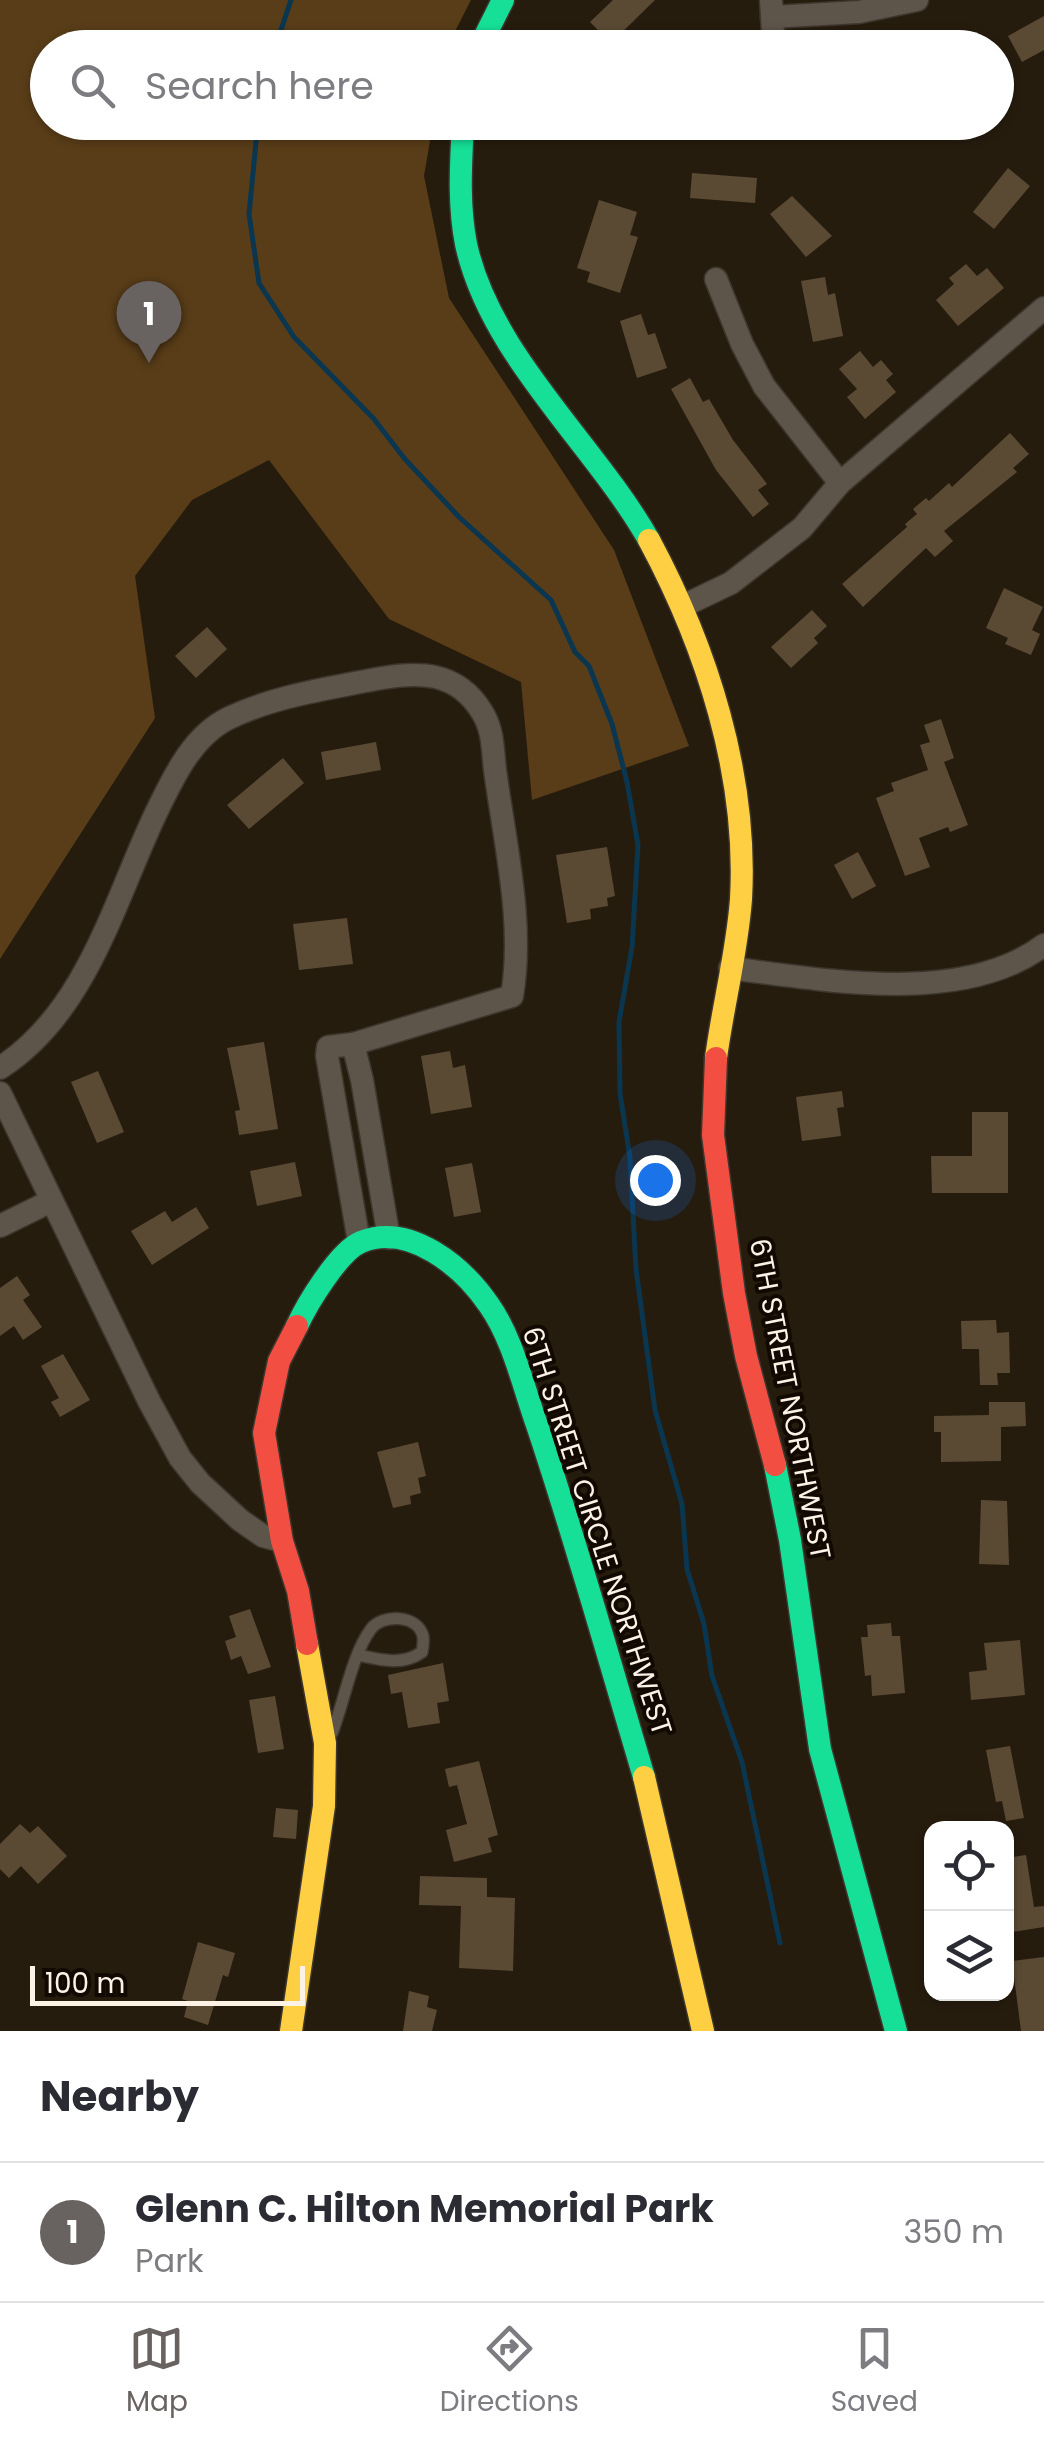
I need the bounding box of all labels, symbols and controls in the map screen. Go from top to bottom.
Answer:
search box [30,30,1014,140]
icon: search [65,58,120,113]
text: Search here [145,59,374,112]
pin: 1 [116,280,182,363]
your location [630,1155,681,1206]
street label: 6TH STREET NORTHWEST [740,1235,840,1563]
street label: 6TH STREET CIRCLE NORTHWEST [512,1322,682,1740]
map controls [924,1821,1014,2001]
button: locate [924,1821,1014,1911]
button: layers [924,1911,1014,2001]
scale bar [30,1961,305,2006]
text: 100 m [45,1964,125,2003]
text: Nearby [40,2067,199,2126]
text: Glenn C. Hilton Memorial Park [135,2182,714,2235]
text: 1 [66,2209,79,2254]
text: 350 m [903,2209,1004,2254]
text: Park [135,2238,204,2283]
tab: Map [126,2321,188,2423]
tab: Directions [440,2321,579,2423]
tab: Saved [831,2321,918,2423]

